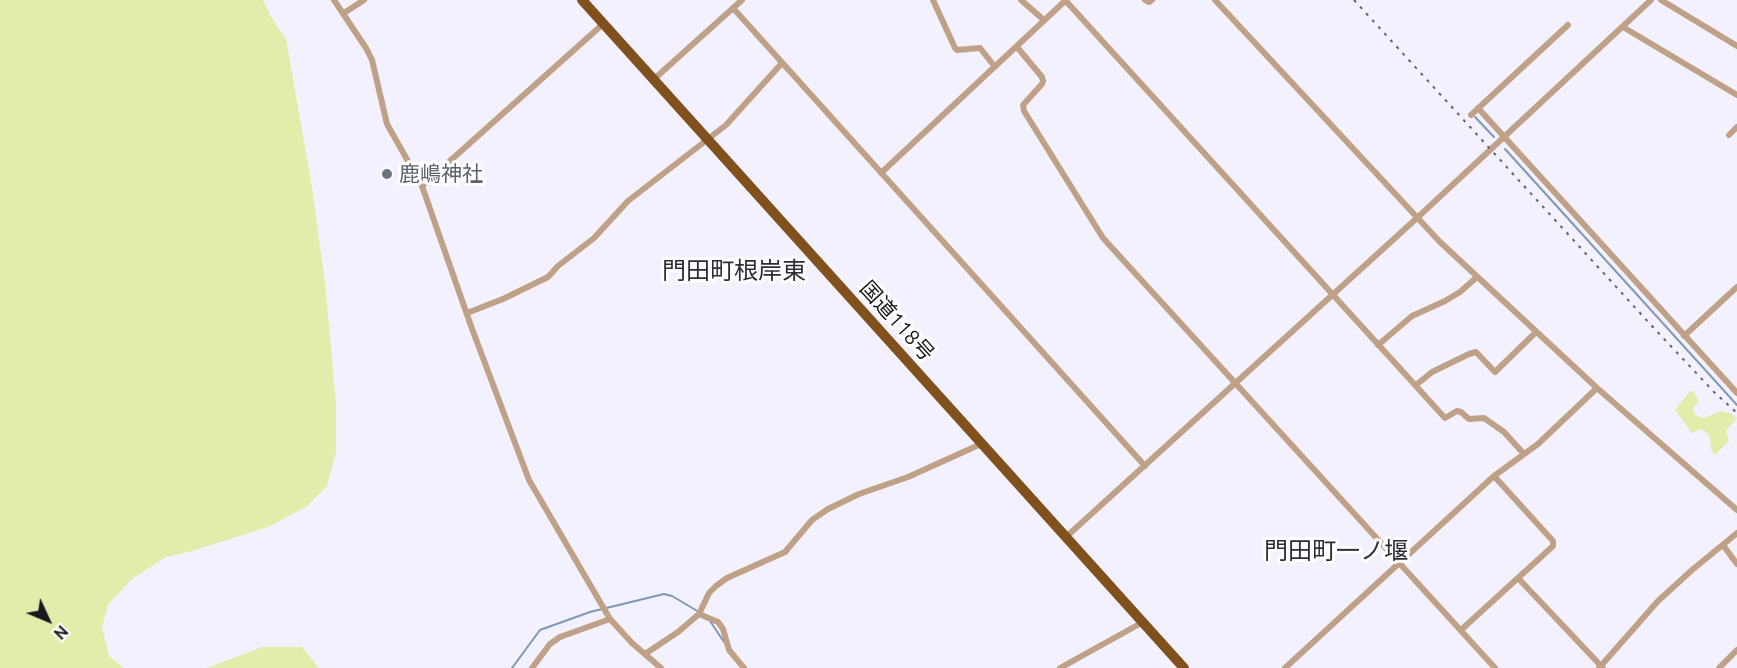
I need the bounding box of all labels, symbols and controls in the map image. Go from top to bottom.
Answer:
place label: 鹿嶋神社 [399,161,483,187]
marker: 鹿嶋神社 [380,167,394,181]
district label: 門田町根岸東 [662,257,806,285]
street label: 国道118号 [855,276,939,366]
district label: 門田町一ノ堰 [1264,537,1408,565]
north arrow [18,590,78,650]
text: N [50,622,72,643]

